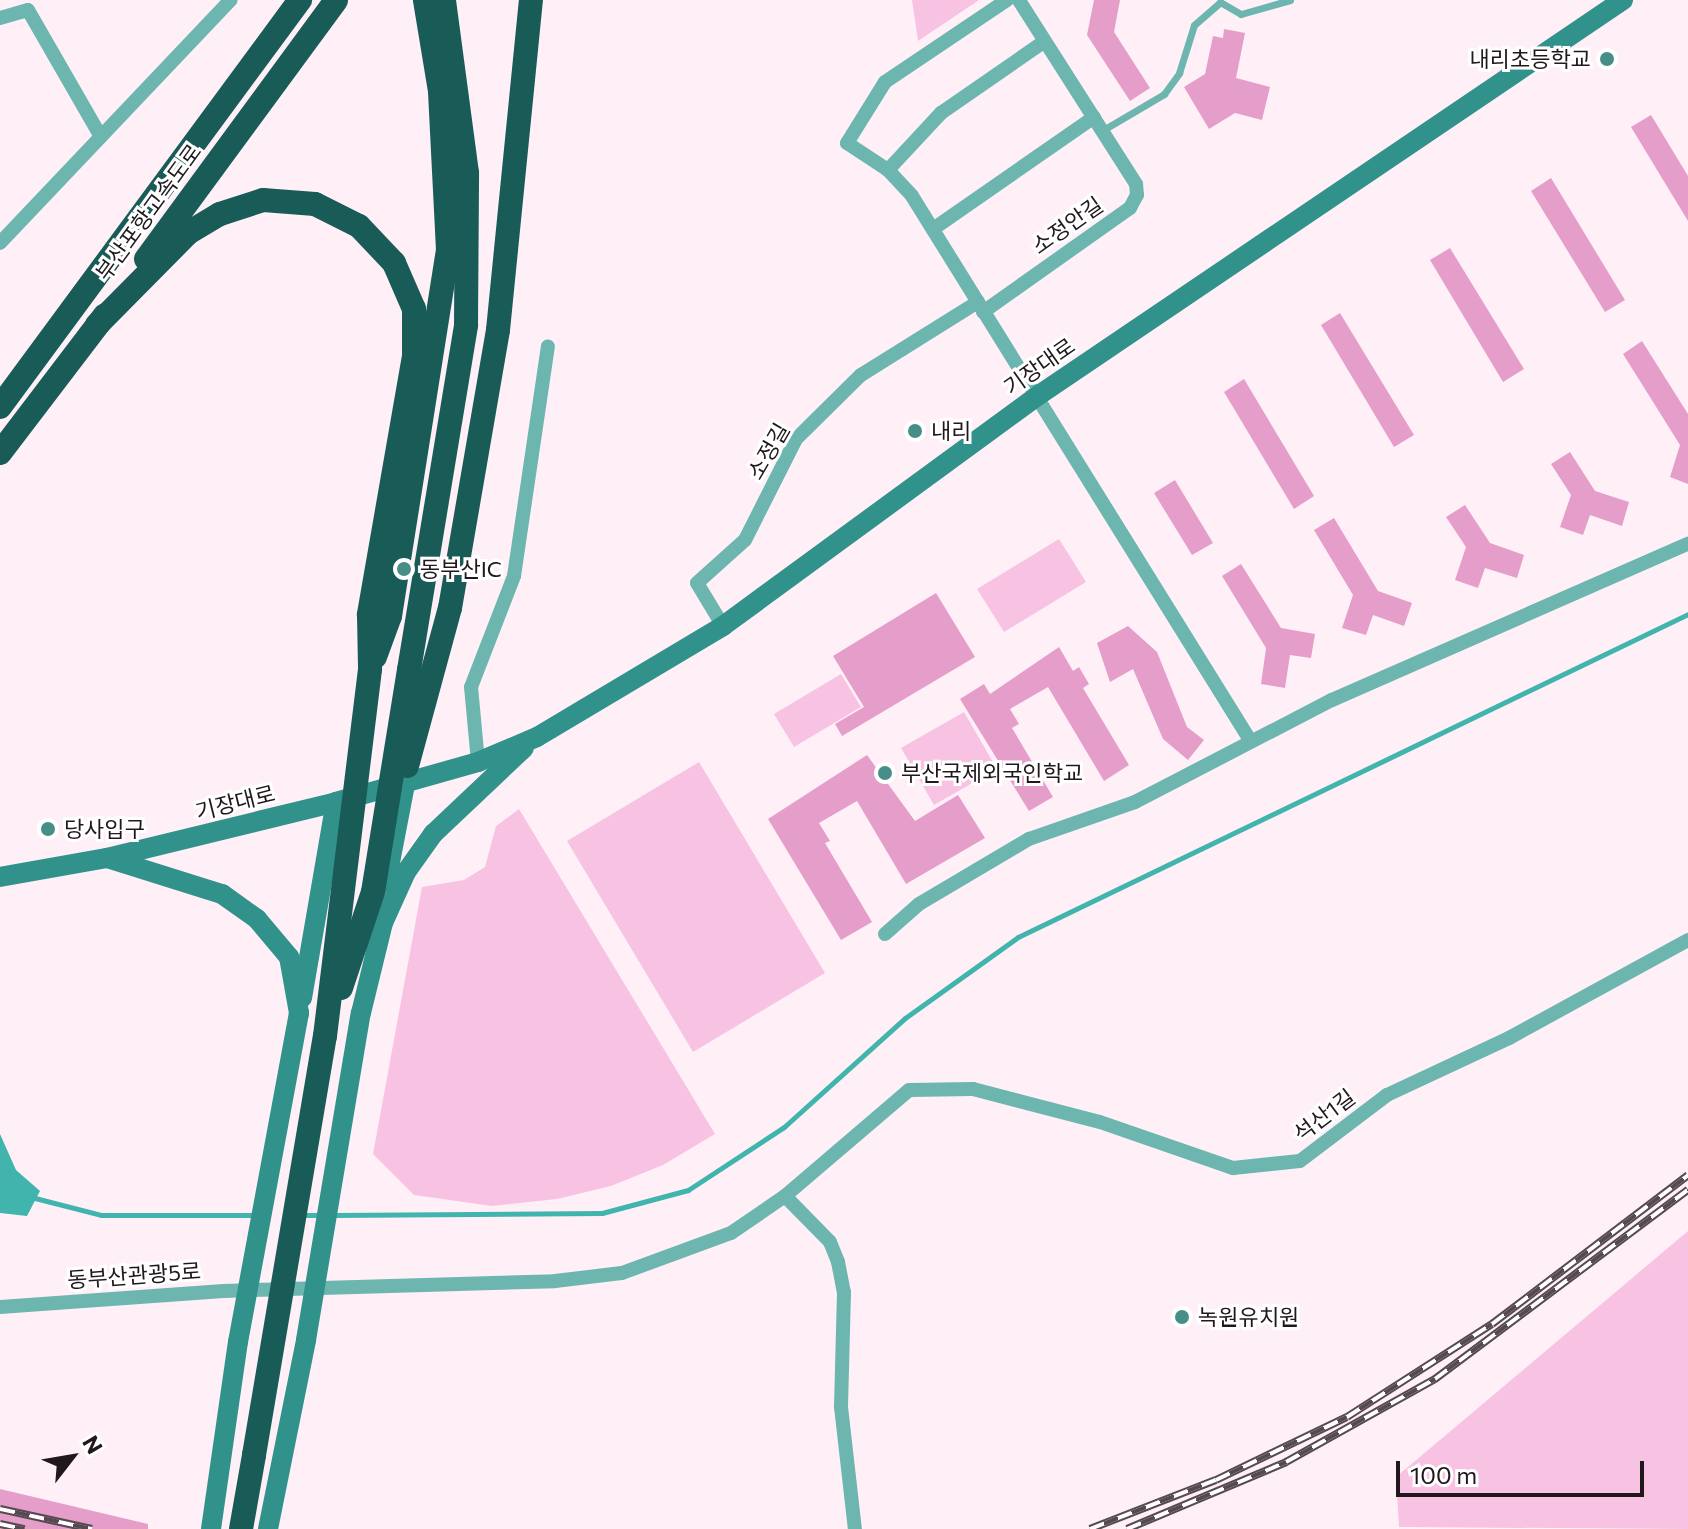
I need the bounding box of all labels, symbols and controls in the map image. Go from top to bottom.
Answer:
place label: 내리초등학교 [1470,46,1591,72]
marker: 내리초등학교 [1598,50,1616,68]
street label: 부산포항고속도로 [90,139,206,285]
street label: 소정안길 [1026,191,1108,259]
street label: 기장대로 [998,332,1080,400]
street label: 소정길 [741,418,795,484]
place label: 내리 [931,418,971,444]
marker: 내리 [906,422,924,440]
place label: 동부산IC [420,556,502,582]
marker: 동부산IC [395,560,413,578]
place label: 부산국제외국인학교 [901,760,1083,786]
marker: 부산국제외국인학교 [876,764,894,782]
street label: 기장대로 [193,779,277,825]
place label: 당사입구 [64,816,145,842]
marker: 당사입구 [39,820,57,838]
street label: 석산1길 [1288,1083,1360,1147]
street label: 동부산관광5로 [66,1257,202,1293]
place label: 녹원유치원 [1198,1304,1299,1330]
marker: 녹원유치원 [1173,1308,1191,1326]
north arrow [32,1417,112,1497]
text: N [77,1430,109,1458]
scale bar [1400,1445,1648,1495]
text: 100 m [1410,1460,1477,1489]

